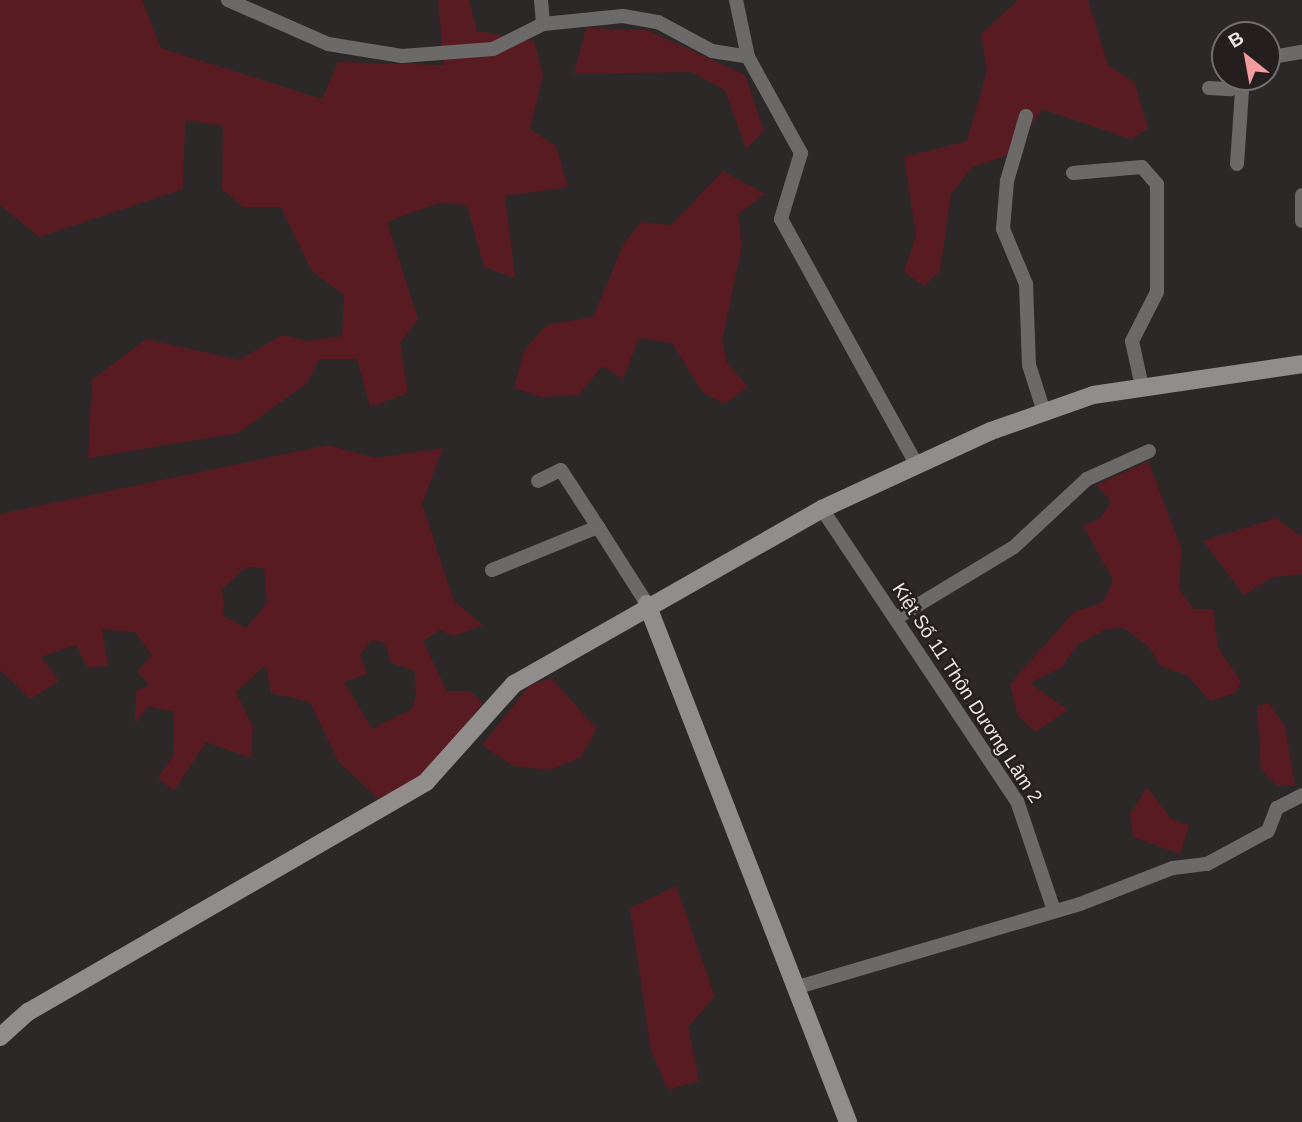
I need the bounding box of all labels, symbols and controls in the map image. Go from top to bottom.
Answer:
north arrow [1211,21,1281,91]
text: B [1225,27,1247,52]
street label: Kiệt Số 11 Thôn Dương Lâm 2 [887,579,1047,807]

